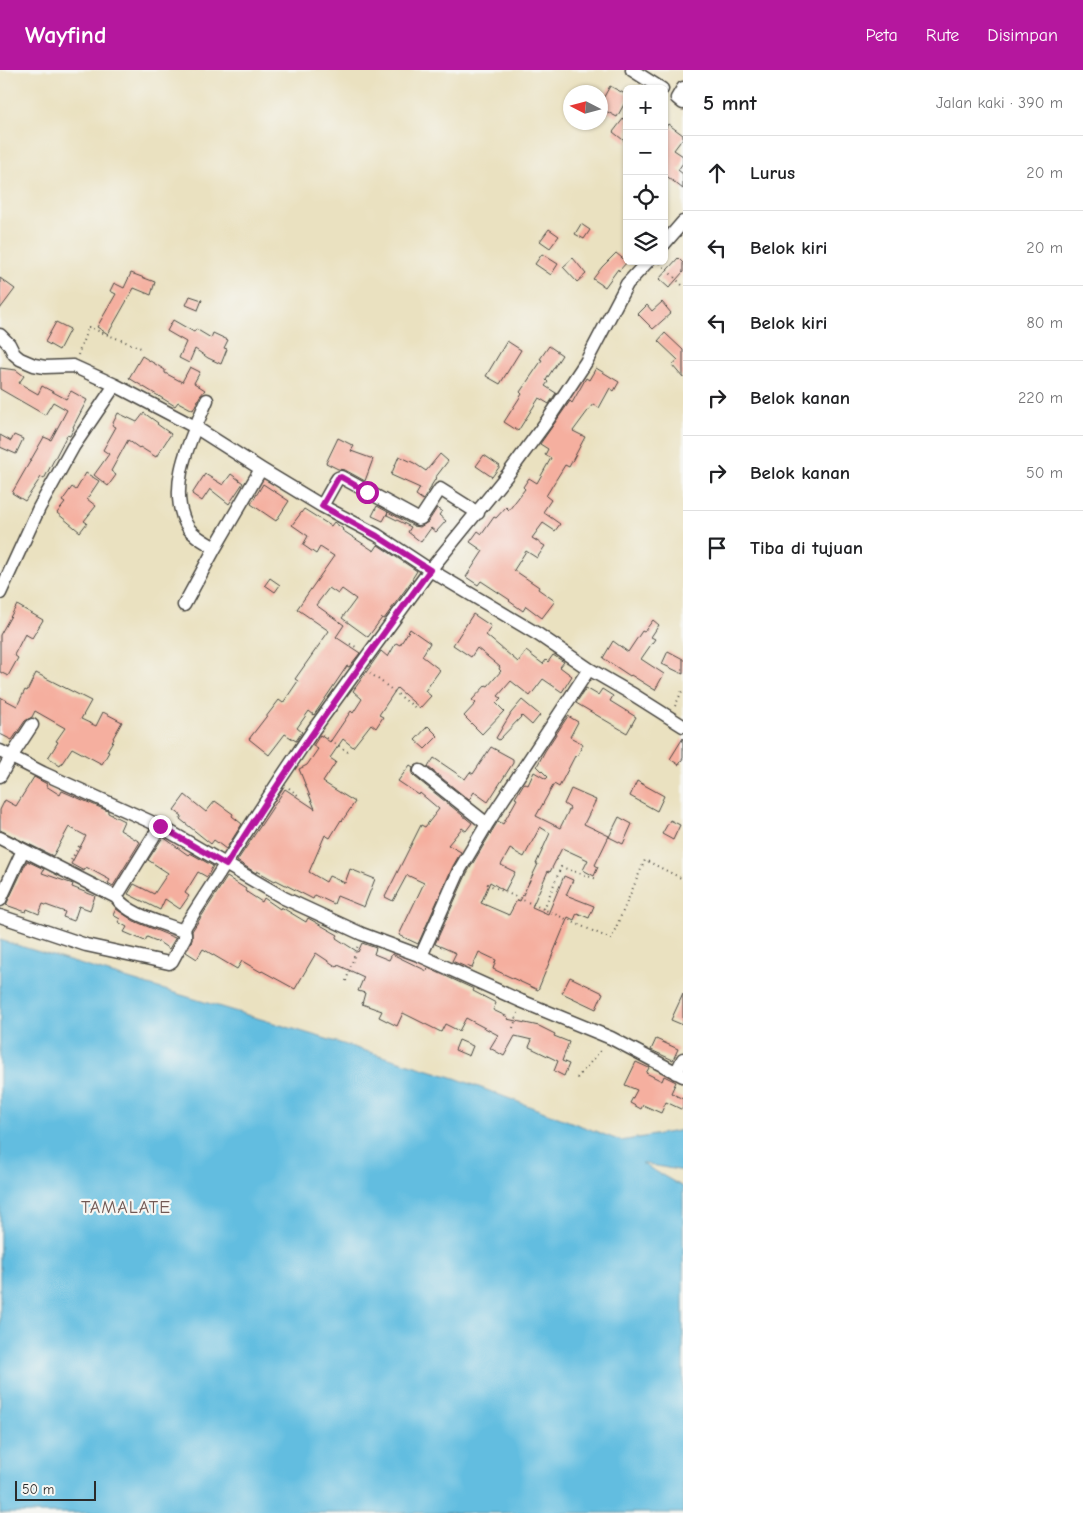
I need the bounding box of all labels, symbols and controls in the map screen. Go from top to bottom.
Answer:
text: Wayfind [25,21,106,49]
text: Peta [865,25,898,46]
text: Rute [926,25,959,46]
text: Disimpan [987,25,1058,46]
north arrow [563,85,608,130]
map controls [623,85,668,265]
button: + [623,85,668,130]
text: 5 mnt [703,91,757,115]
text: Jalan kaki · 390 m [936,94,1063,112]
button: − [623,130,668,175]
icon: ahead [703,159,731,187]
text: Lurus [750,162,795,184]
text: 20 m [1026,164,1063,182]
button: locate [623,175,668,220]
button: layers [623,220,668,265]
icon: left [703,234,731,262]
text: Belok kiri [750,237,827,259]
text: 20 m [1026,239,1063,257]
icon: left [703,309,731,337]
text: Belok kiri [750,312,827,334]
text: 80 m [1026,314,1063,332]
icon: right [703,384,731,412]
text: Belok kanan [750,387,850,409]
text: 220 m [1018,389,1063,407]
icon: right [703,459,731,487]
text: Belok kanan [750,462,850,484]
text: 50 m [1026,464,1063,482]
route start [356,481,379,504]
icon: arrive [703,534,731,562]
text: Tiba di tujuan [750,537,863,559]
route end [149,815,172,838]
district label: TAMALATE [81,1197,171,1218]
scale bar [15,1478,96,1501]
text: 50 m [22,1481,54,1498]

